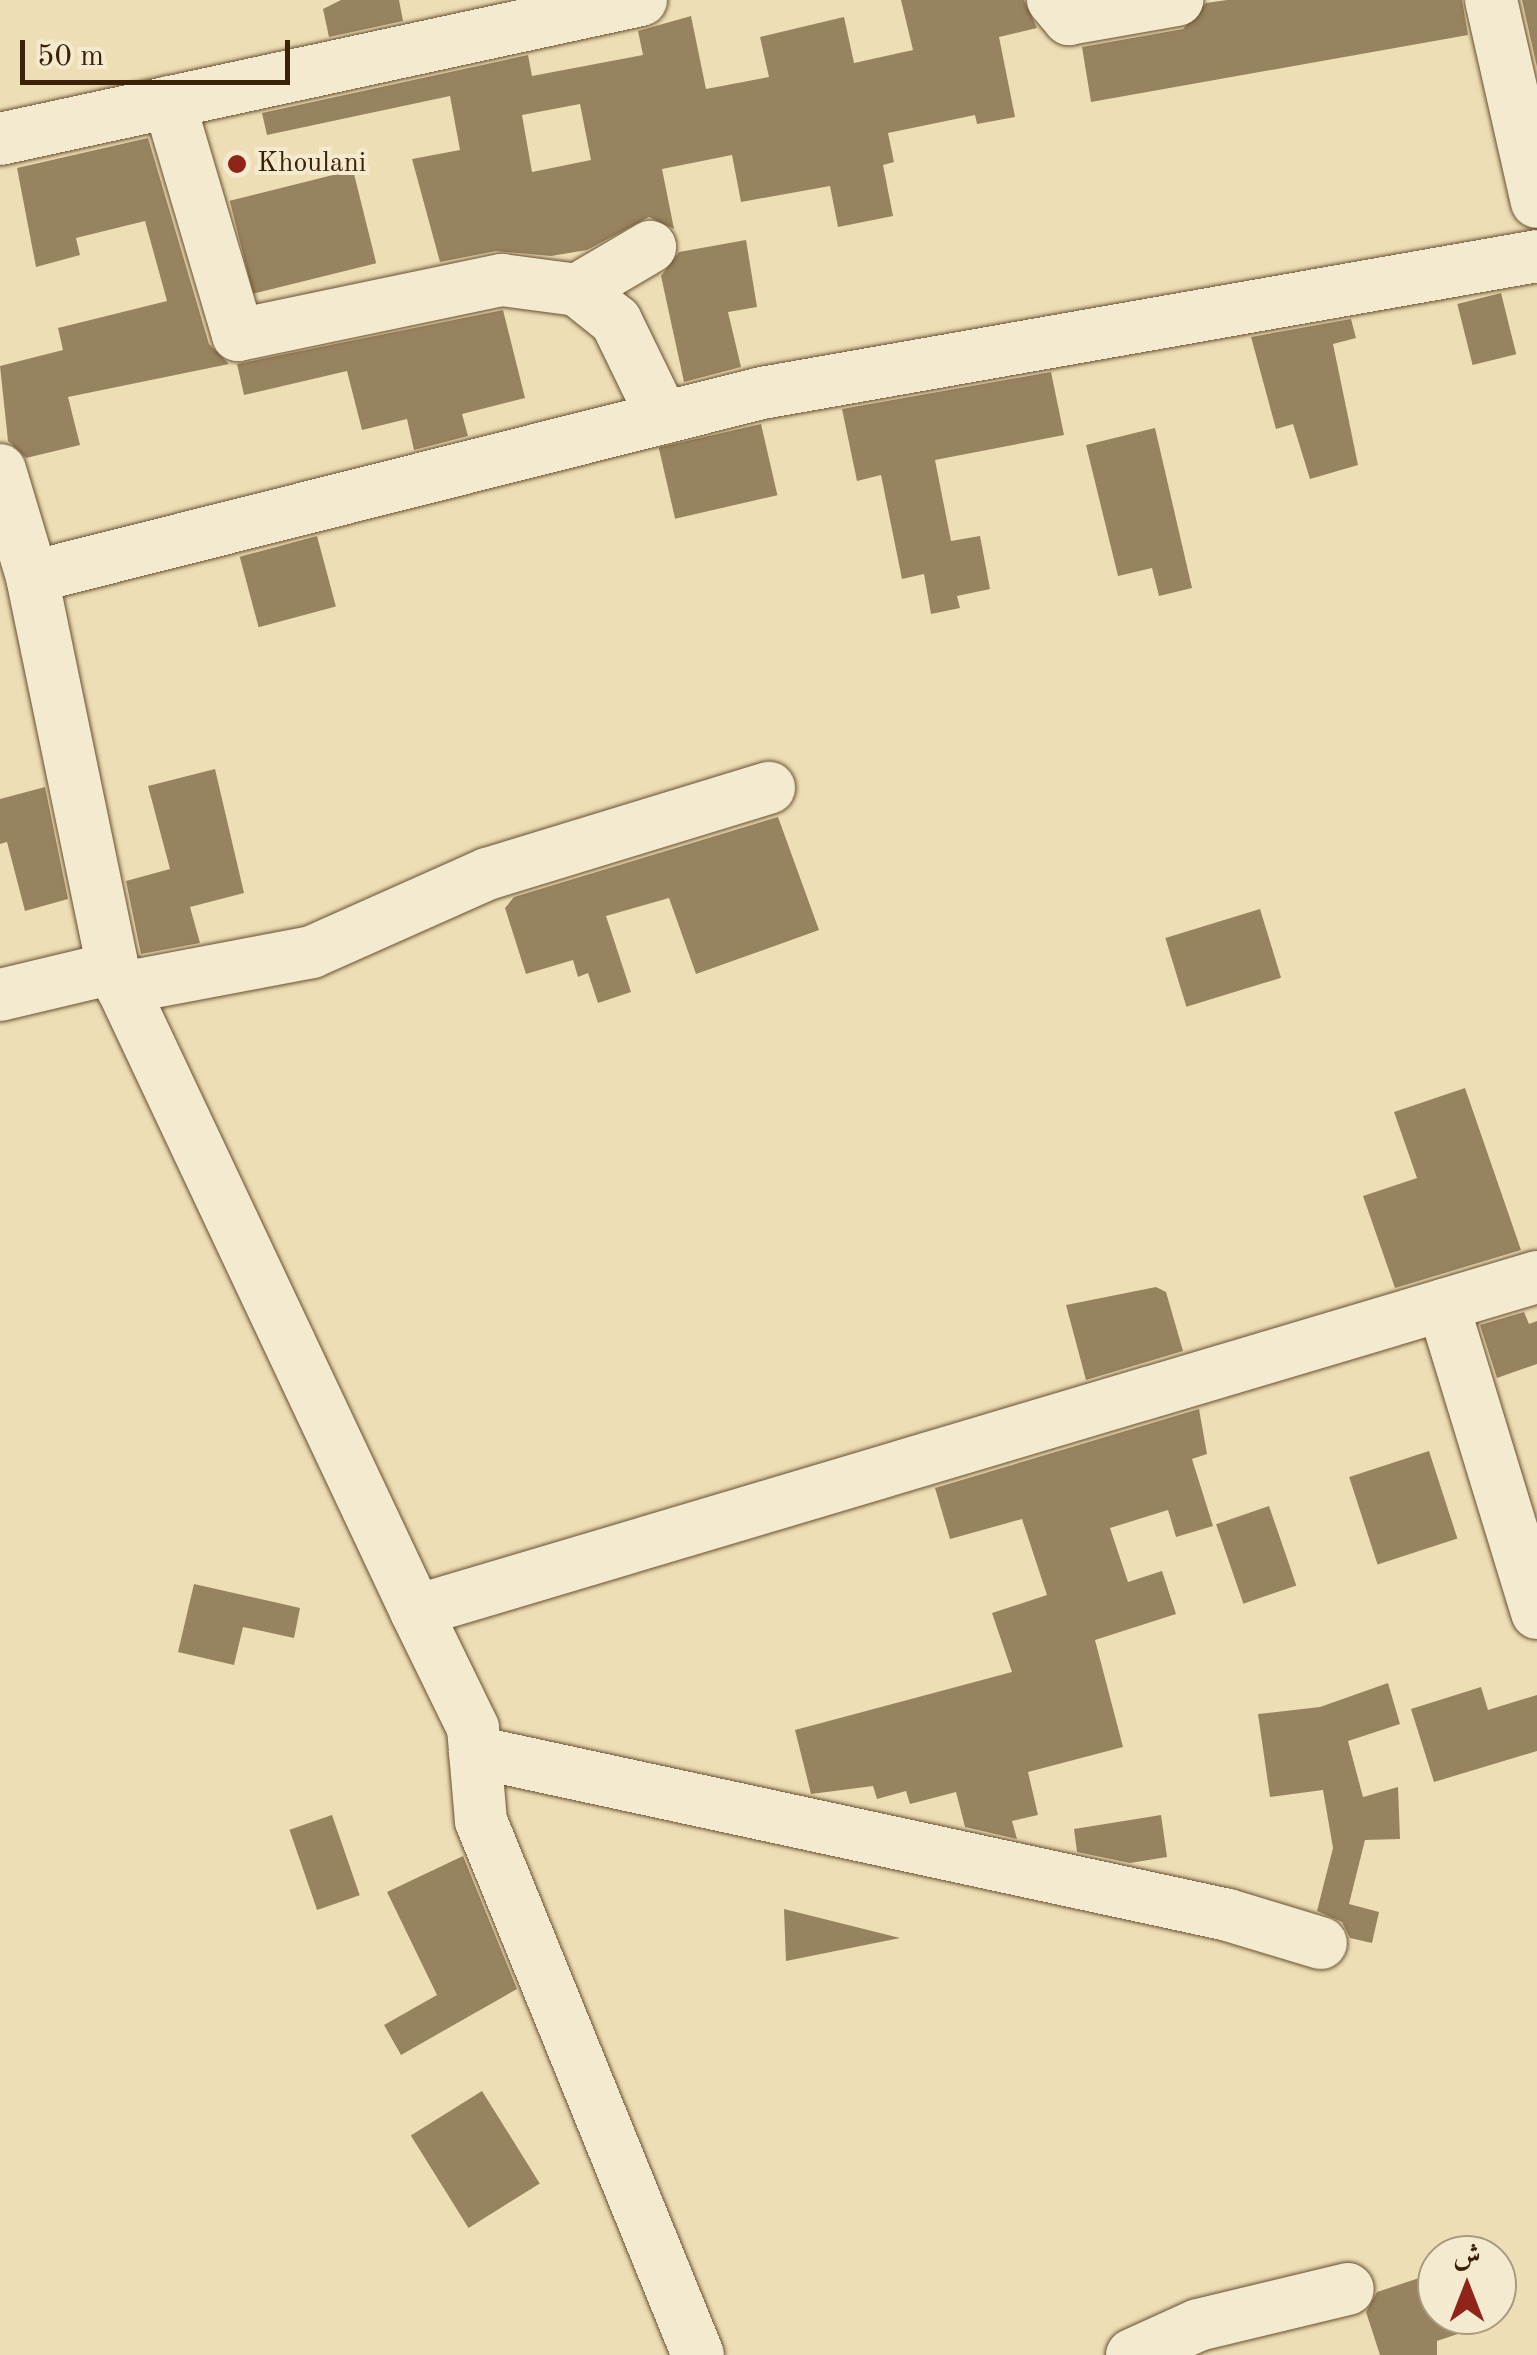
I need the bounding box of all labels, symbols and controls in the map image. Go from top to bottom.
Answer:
scale bar [25,20,295,82]
text: 50 m [37,42,104,72]
place label: Khoulani [257,147,366,181]
marker: Khoulani [226,153,248,175]
north arrow [1417,2235,1517,2335]
text: ش [1453,2243,1481,2271]

